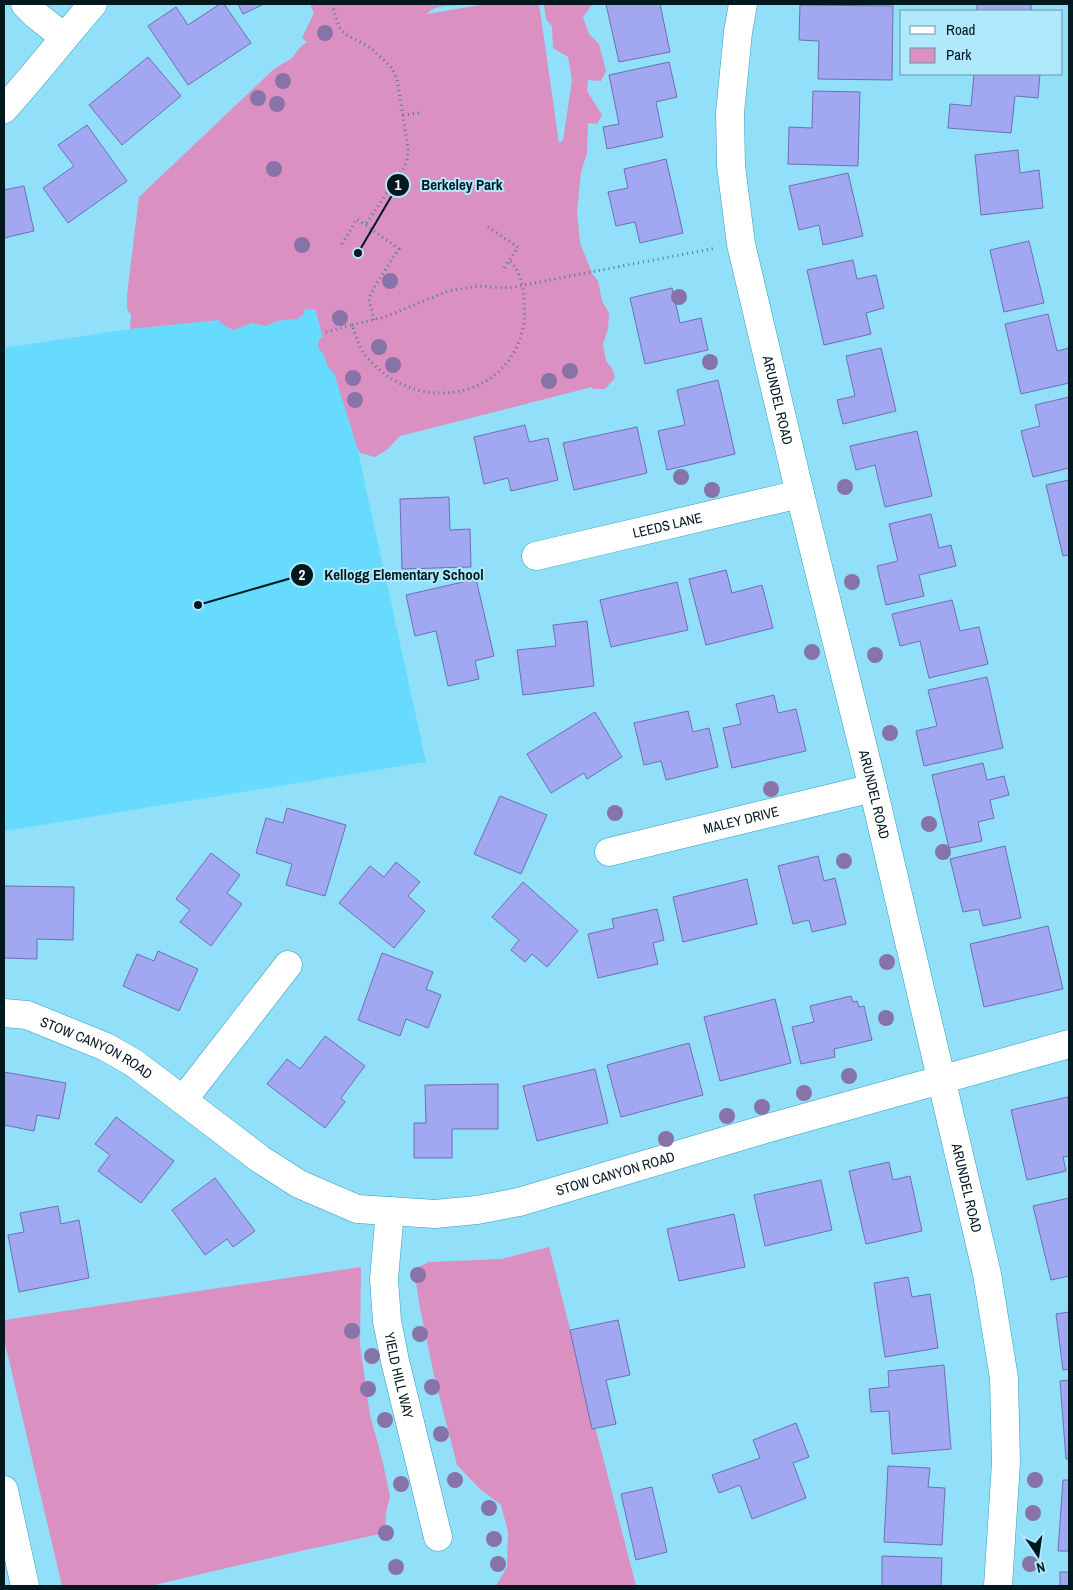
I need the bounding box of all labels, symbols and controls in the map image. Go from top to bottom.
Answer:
legend [900,10,1063,75]
text: Road [946,19,975,40]
text: Park [946,44,972,65]
callout: Berkeley Park [386,170,512,200]
text: 1 [395,174,402,195]
text: Berkeley Park [421,174,503,195]
street label: ARUNDEL ROAD [758,353,797,447]
street label: LEEDS LANE [631,508,704,542]
callout: Kellogg Elementary School [289,560,494,590]
text: 2 [299,564,306,585]
text: Kellogg Elementary School [324,564,484,585]
street label: ARUNDEL ROAD [855,747,894,841]
street label: MALEY DRIVE [702,802,781,838]
street label: STOW CANYON ROAD [38,1012,156,1083]
street label: ARUNDEL ROAD [947,1141,986,1234]
street label: STOW CANYON ROAD [554,1147,677,1200]
street label: YIELD HILL WAY [380,1330,418,1421]
north arrow [1013,1530,1063,1580]
text: N [1035,1558,1047,1577]

